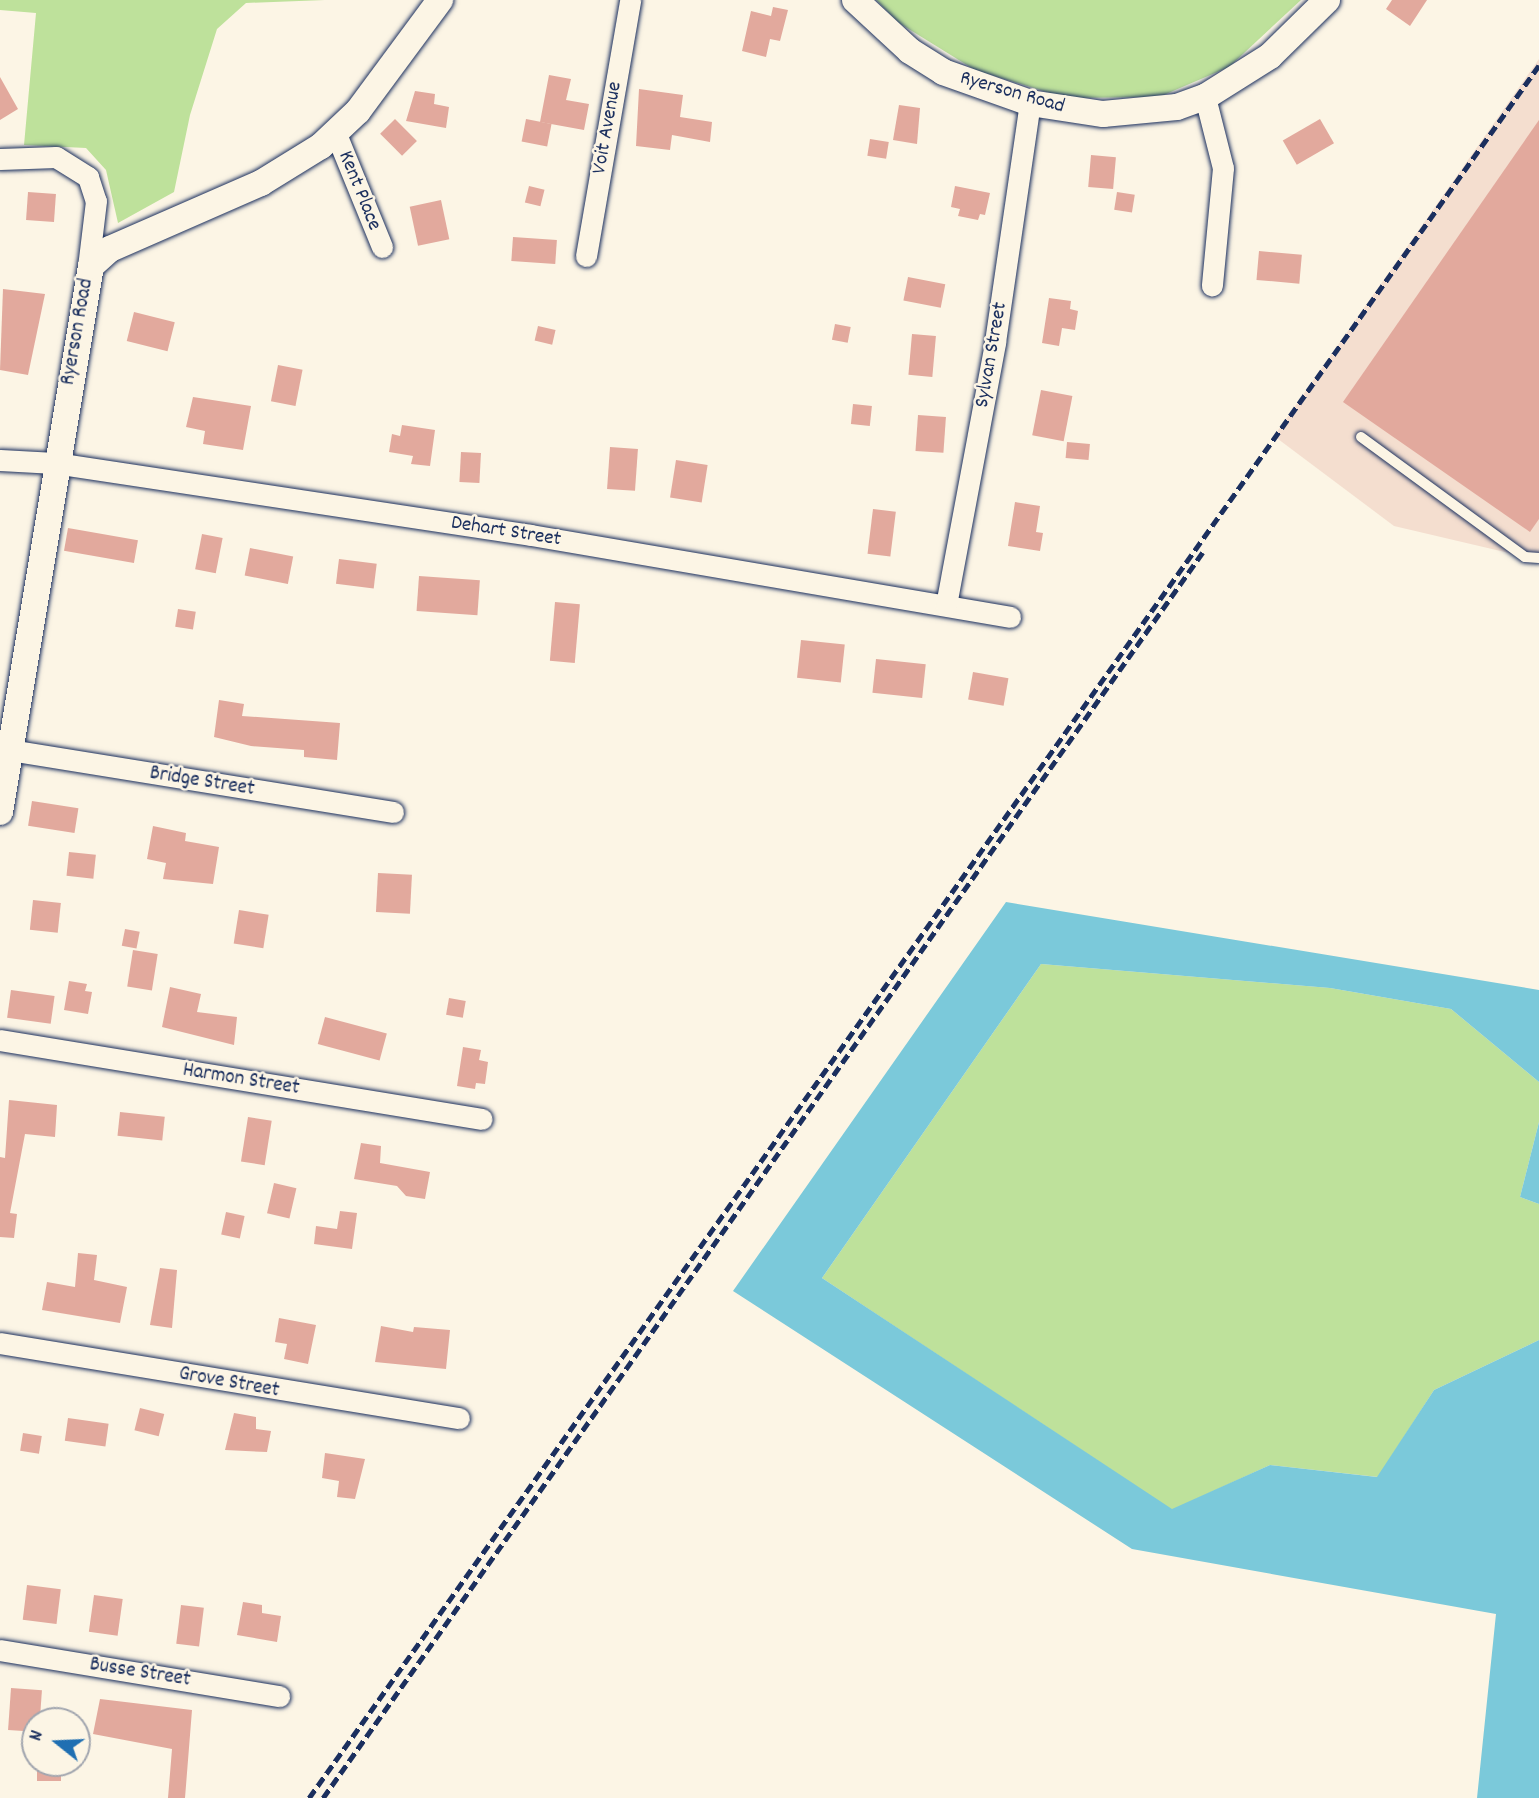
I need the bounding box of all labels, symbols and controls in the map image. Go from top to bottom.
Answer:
street label: Ryerson Road [957,66,1067,120]
street label: Voit Avenue [587,80,629,176]
street label: Kent Place [332,148,386,234]
street label: Ryerson Road [56,277,100,387]
street label: Sylvan Street [970,300,1014,410]
street label: Dehart Street [449,511,563,553]
street label: Bridge Street [148,761,256,803]
street label: Harmon Street [181,1058,301,1102]
street label: Grove Street [177,1362,281,1404]
street label: Busse Street [88,1653,192,1693]
north arrow [21,1707,91,1777]
text: N [23,1727,52,1745]

